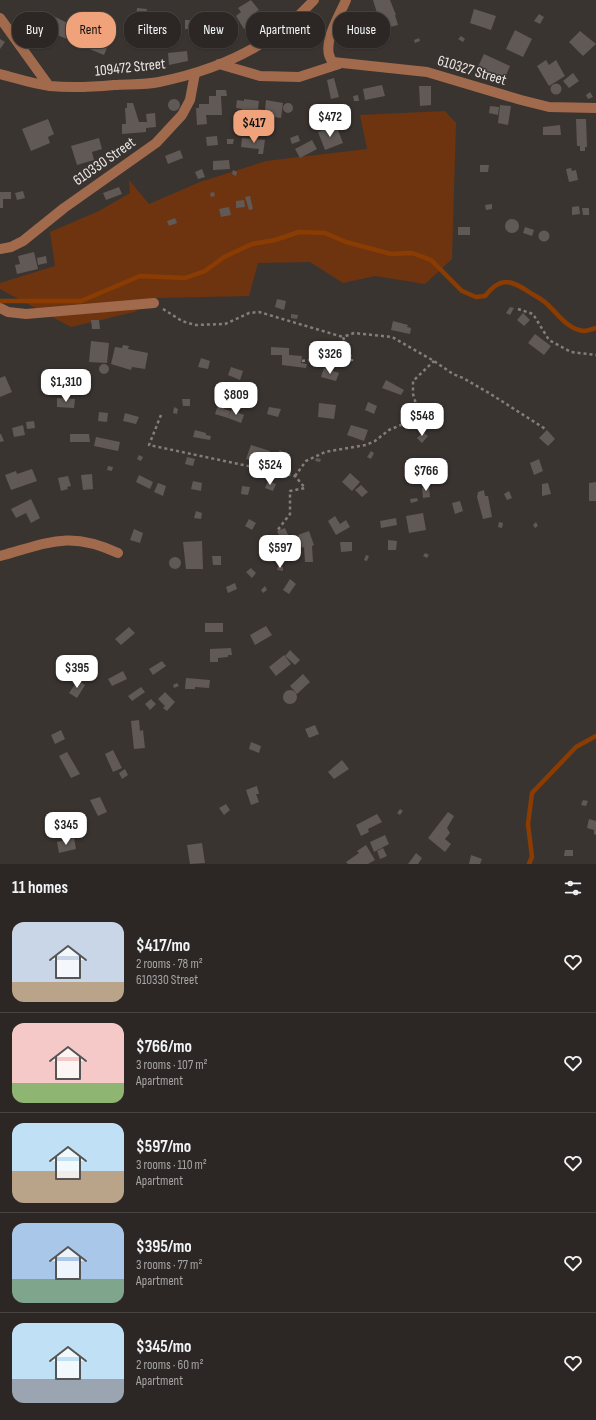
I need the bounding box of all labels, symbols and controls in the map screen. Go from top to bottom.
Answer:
chip: Buy [12,12,58,48]
chip: Rent [66,12,116,48]
chip: Filters [124,12,181,48]
chip: New [189,12,238,48]
chip: Apartment [246,12,325,48]
chip: House [333,12,390,48]
street label: 610327 Street [435,51,509,90]
street label: 109472 Street [94,54,167,81]
pin: $472 [306,104,354,138]
text: $472 [318,109,342,125]
pin: $417 [230,110,278,144]
text: $417 [242,115,266,131]
street label: 610330 Street [69,133,139,190]
pin: $326 [306,341,354,375]
text: $326 [318,346,342,362]
pin: $1,310 [33,369,99,403]
text: $1,310 [50,374,82,390]
pin: $809 [212,382,260,416]
text: $809 [223,387,249,403]
pin: $548 [398,403,446,437]
text: $548 [410,408,434,424]
pin: $524 [246,452,294,486]
text: $524 [258,457,282,473]
pin: $766 [402,458,450,492]
text: $766 [414,463,438,479]
pin: $597 [256,535,304,569]
text: $597 [268,540,292,556]
pin: $395 [53,655,101,689]
text: $395 [65,660,89,676]
pin: $345 [42,812,90,846]
text: $345 [54,817,78,833]
icon: filters [562,877,584,899]
text: 11 homes [12,878,68,898]
text: $417/mo [136,936,190,956]
icon: home [44,938,92,986]
icon: heart [562,951,584,973]
text: 2 rooms · 78 m² [136,956,203,972]
text: 610330 Street [136,972,198,988]
text: $766/mo [136,1037,192,1057]
icon: home [44,1039,92,1087]
icon: heart [562,1052,584,1074]
text: 3 rooms · 107 m² [136,1057,208,1073]
text: Apartment [136,1073,183,1089]
text: $597/mo [136,1137,191,1157]
icon: home [44,1139,92,1187]
icon: heart [562,1152,584,1174]
text: 3 rooms · 110 m² [136,1157,207,1173]
text: Apartment [136,1173,183,1189]
text: $395/mo [136,1237,192,1257]
icon: home [44,1239,92,1287]
icon: heart [562,1252,584,1274]
text: 3 rooms · 77 m² [136,1257,202,1273]
text: Apartment [136,1273,183,1289]
text: $345/mo [136,1337,192,1357]
icon: home [44,1339,92,1387]
icon: heart [562,1352,584,1374]
text: 2 rooms · 60 m² [136,1357,203,1373]
text: Apartment [136,1373,183,1389]

